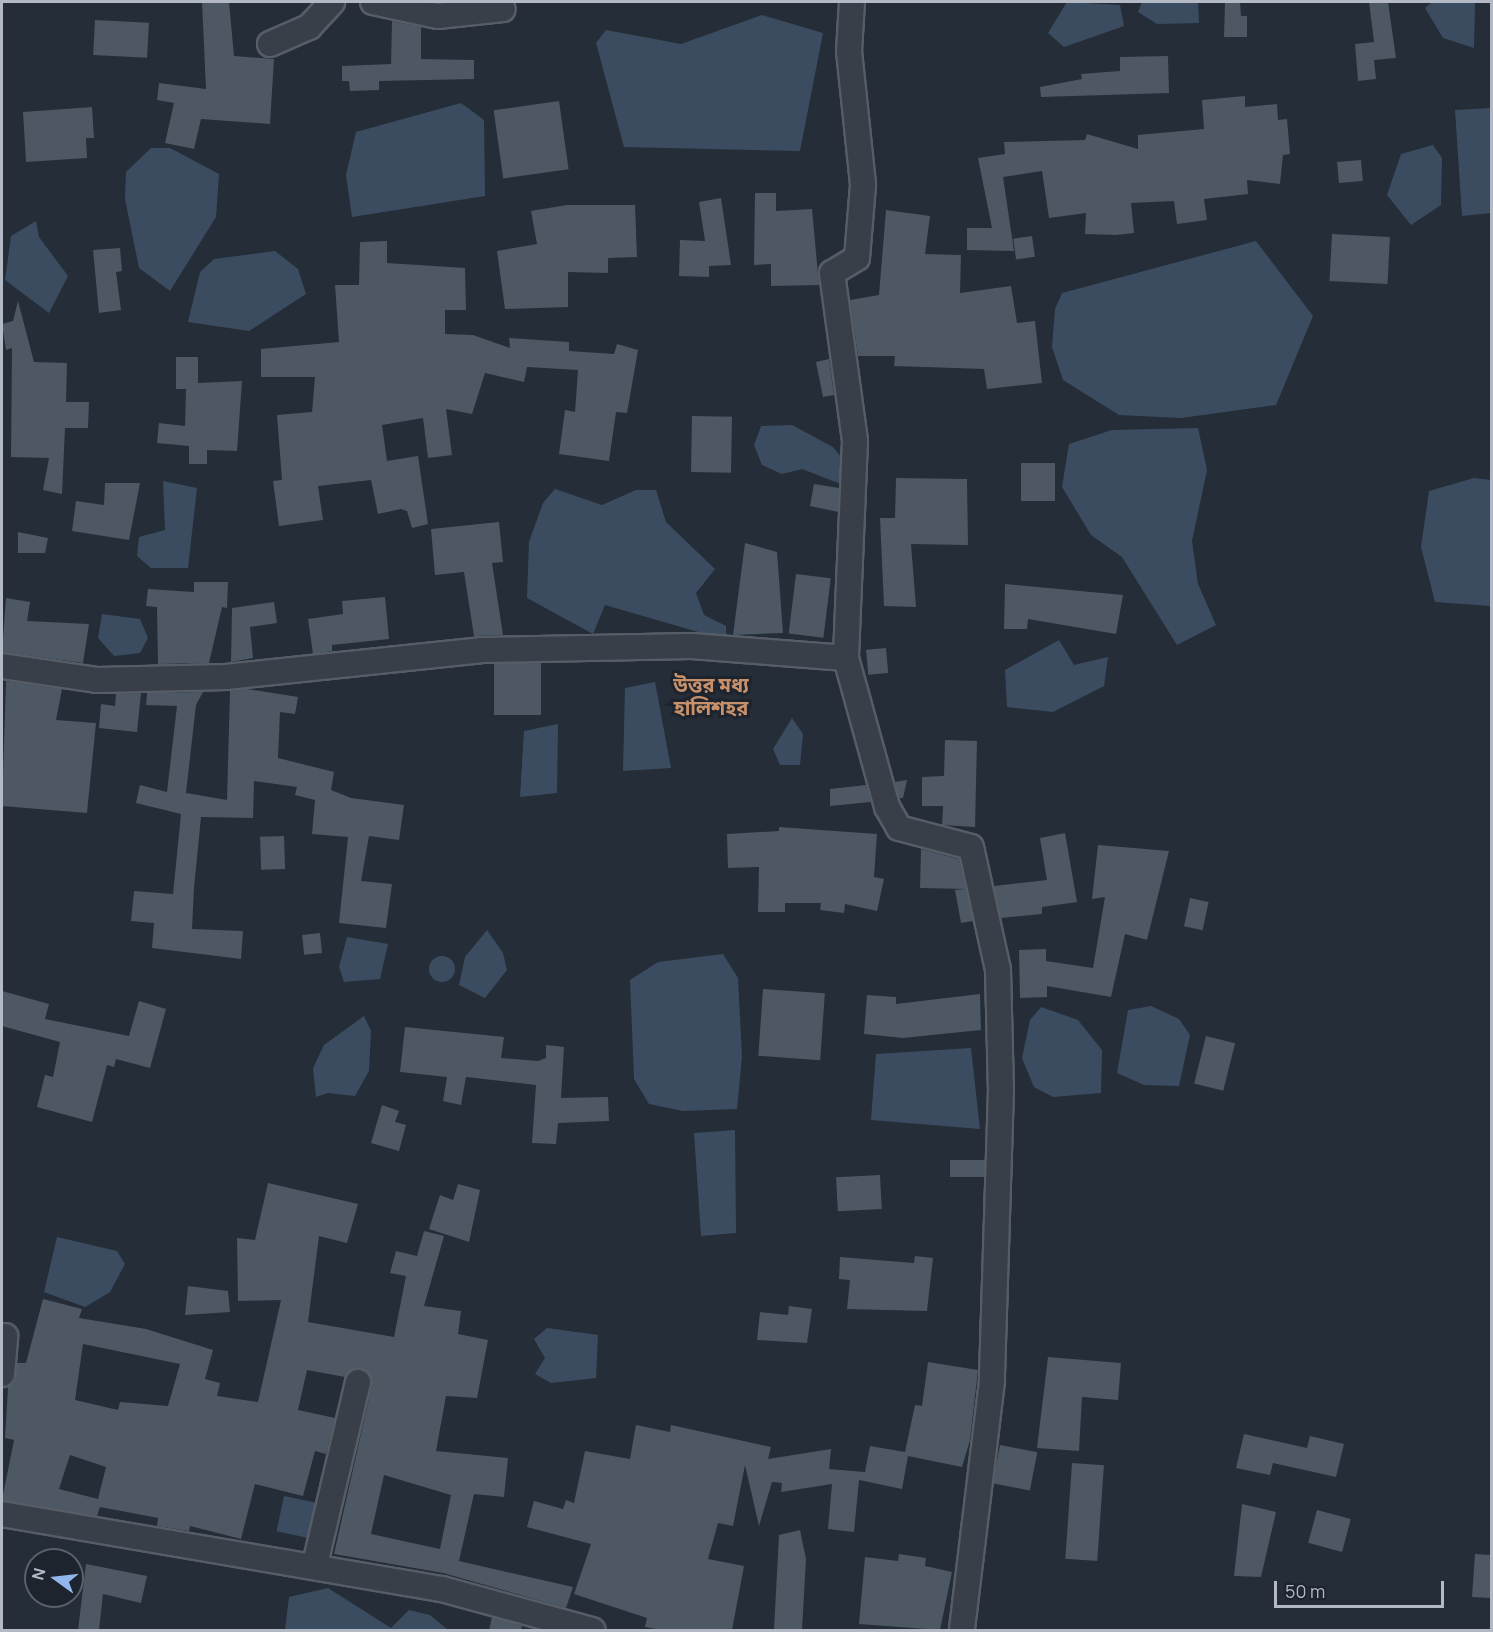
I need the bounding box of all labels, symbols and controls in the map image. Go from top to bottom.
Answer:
district label: উত্তর মধ্য হালিশহর [673,673,749,720]
north arrow [24,1548,84,1608]
text: N [26,1565,51,1582]
scale bar [1277,1569,1446,1607]
text: 50 m [1285,1579,1325,1603]

